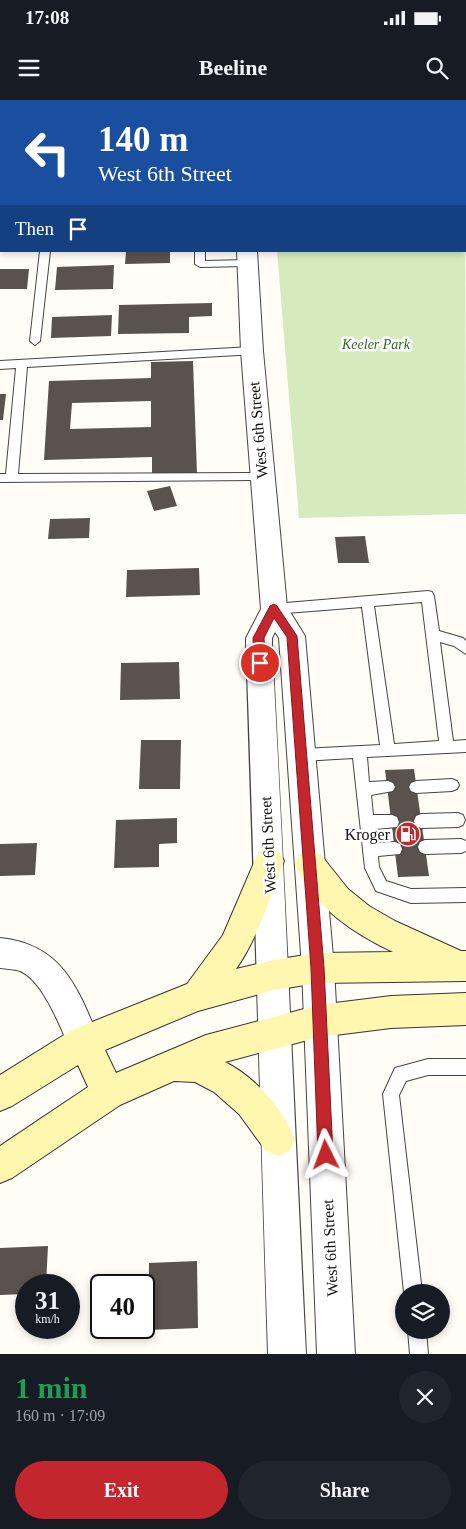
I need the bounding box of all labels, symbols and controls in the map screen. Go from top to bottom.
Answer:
text: 17:08 [25,7,69,28]
icon: menu [15,54,43,82]
icon: search [423,54,451,82]
text: Beeline [199,55,267,80]
icon: left [15,120,80,185]
text: 140 m [98,120,188,159]
text: West 6th Street [98,161,232,186]
icon: arrive [64,215,92,243]
text: Then [15,218,54,239]
park label: Keeler Park [341,337,411,352]
street label: West 6th Street [245,380,271,479]
pin [239,642,281,684]
icon: arrive [246,649,274,677]
street label: West 6th Street [257,795,279,894]
fuel station icon: Kroger [395,821,421,847]
place label: Kroger [345,826,391,844]
position arrow [299,1128,351,1180]
street label: West 6th Street [319,1198,341,1297]
speed limit sign: 40 [90,1274,155,1339]
map controls [395,1284,450,1339]
button: layers [395,1284,450,1339]
text: 31 [35,1287,60,1314]
text: km/h [35,1312,60,1326]
text: 1 min [15,1371,88,1404]
button: close [399,1371,451,1423]
text: 160 m · 17:09 [15,1407,105,1424]
button: Exit [15,1461,228,1519]
button: Share [238,1461,451,1519]

